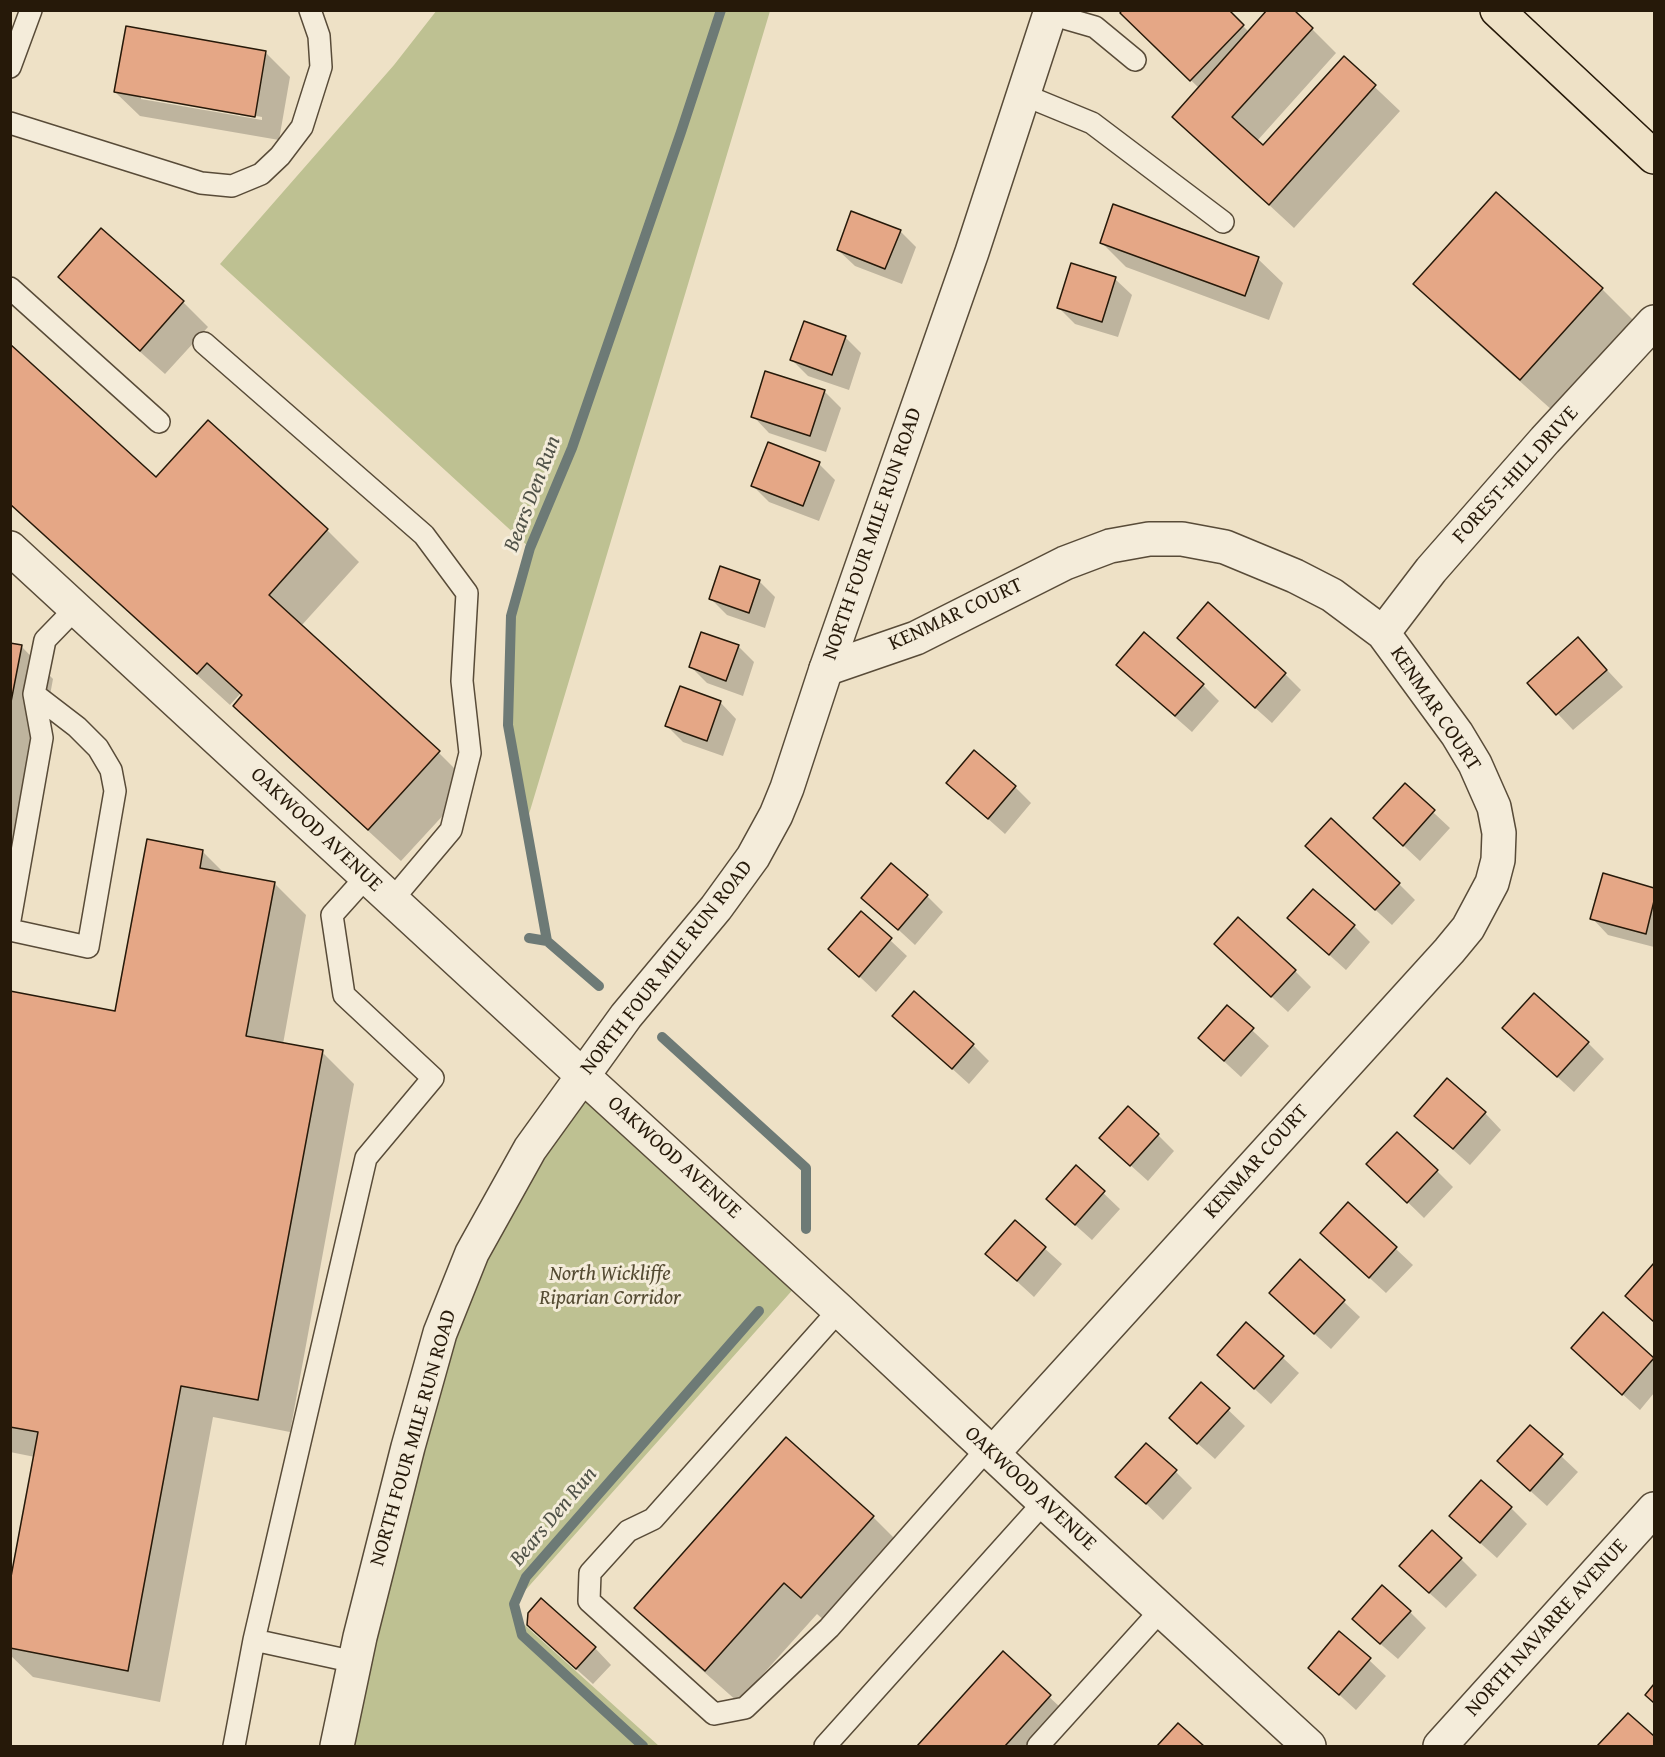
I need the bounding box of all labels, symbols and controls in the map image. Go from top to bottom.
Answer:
street label: FOREST-HILL DRIVE [1448,401,1584,549]
street label: NORTH FOUR MILE RUN ROAD [818,405,928,663]
water label: Bears Den Run [499,433,567,555]
street label: KENMAR COURT [885,573,1027,657]
street label: KENMAR COURT [1384,642,1486,776]
street label: OAKWOOD AVENUE [245,762,387,898]
street label: NORTH FOUR MILE RUN ROAD [575,856,759,1080]
street label: OAKWOOD AVENUE [602,1091,746,1225]
street label: KENMAR COURT [1199,1100,1315,1224]
park label: North Wickliffe Riparian Corridor [539,1262,681,1312]
street label: NORTH FOUR MILE RUN ROAD [365,1307,463,1569]
street label: OAKWOOD AVENUE [959,1421,1101,1557]
water label: Bears Den Run [505,1462,603,1572]
street label: NORTH NAVARRE AVENUE [1460,1534,1634,1722]

